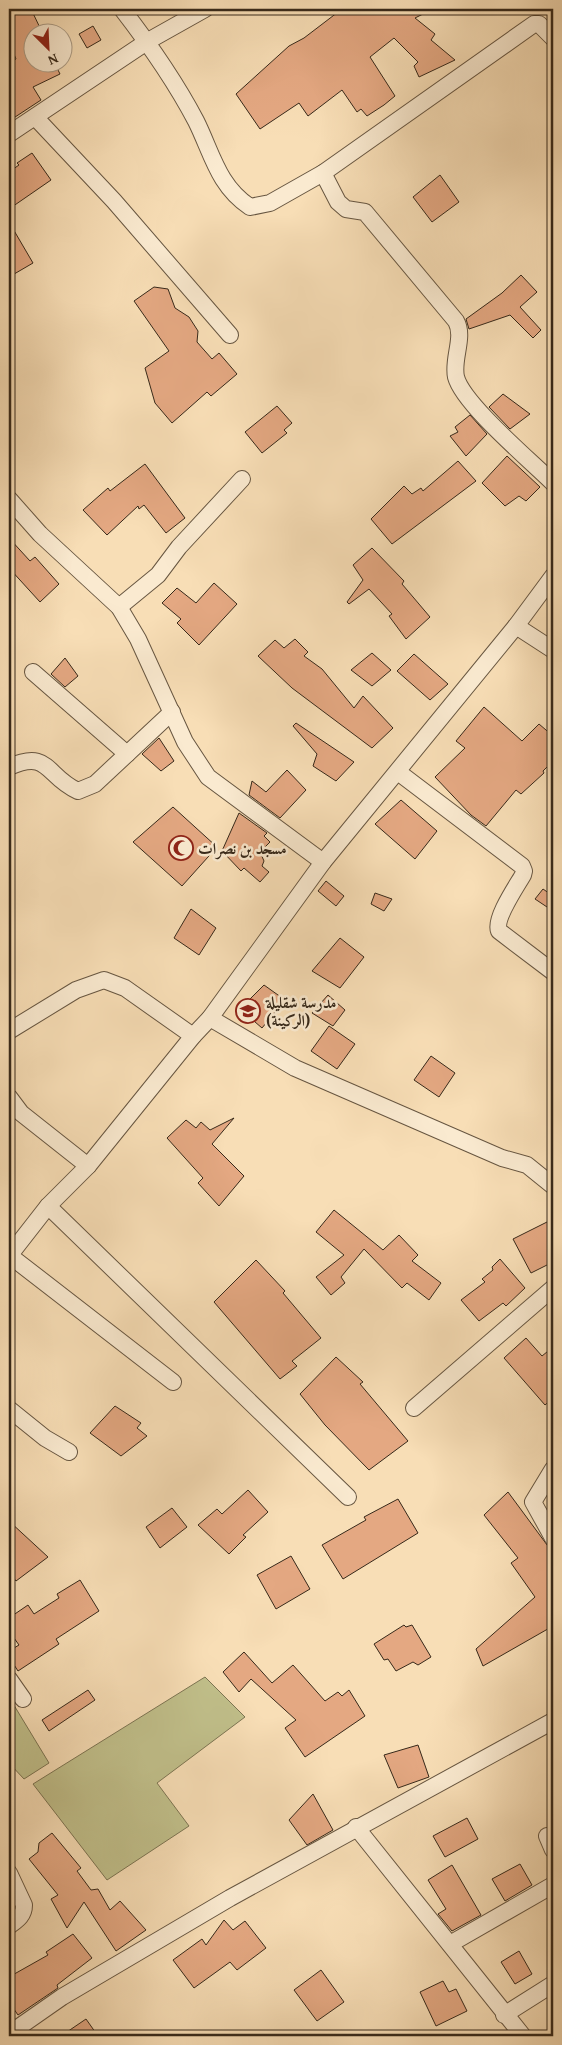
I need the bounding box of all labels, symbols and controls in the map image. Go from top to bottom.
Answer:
north arrow [22,22,72,72]
text: N [44,49,62,71]
mosque icon: مسجد بن نصرات [168,835,194,861]
place label: مسجد بن نصرات [198,836,287,860]
place label: مدرسة شقليلة (الركينة) [265,990,336,1032]
school or university icon: مدرسة شقليلة (الركينة) [235,998,261,1024]

